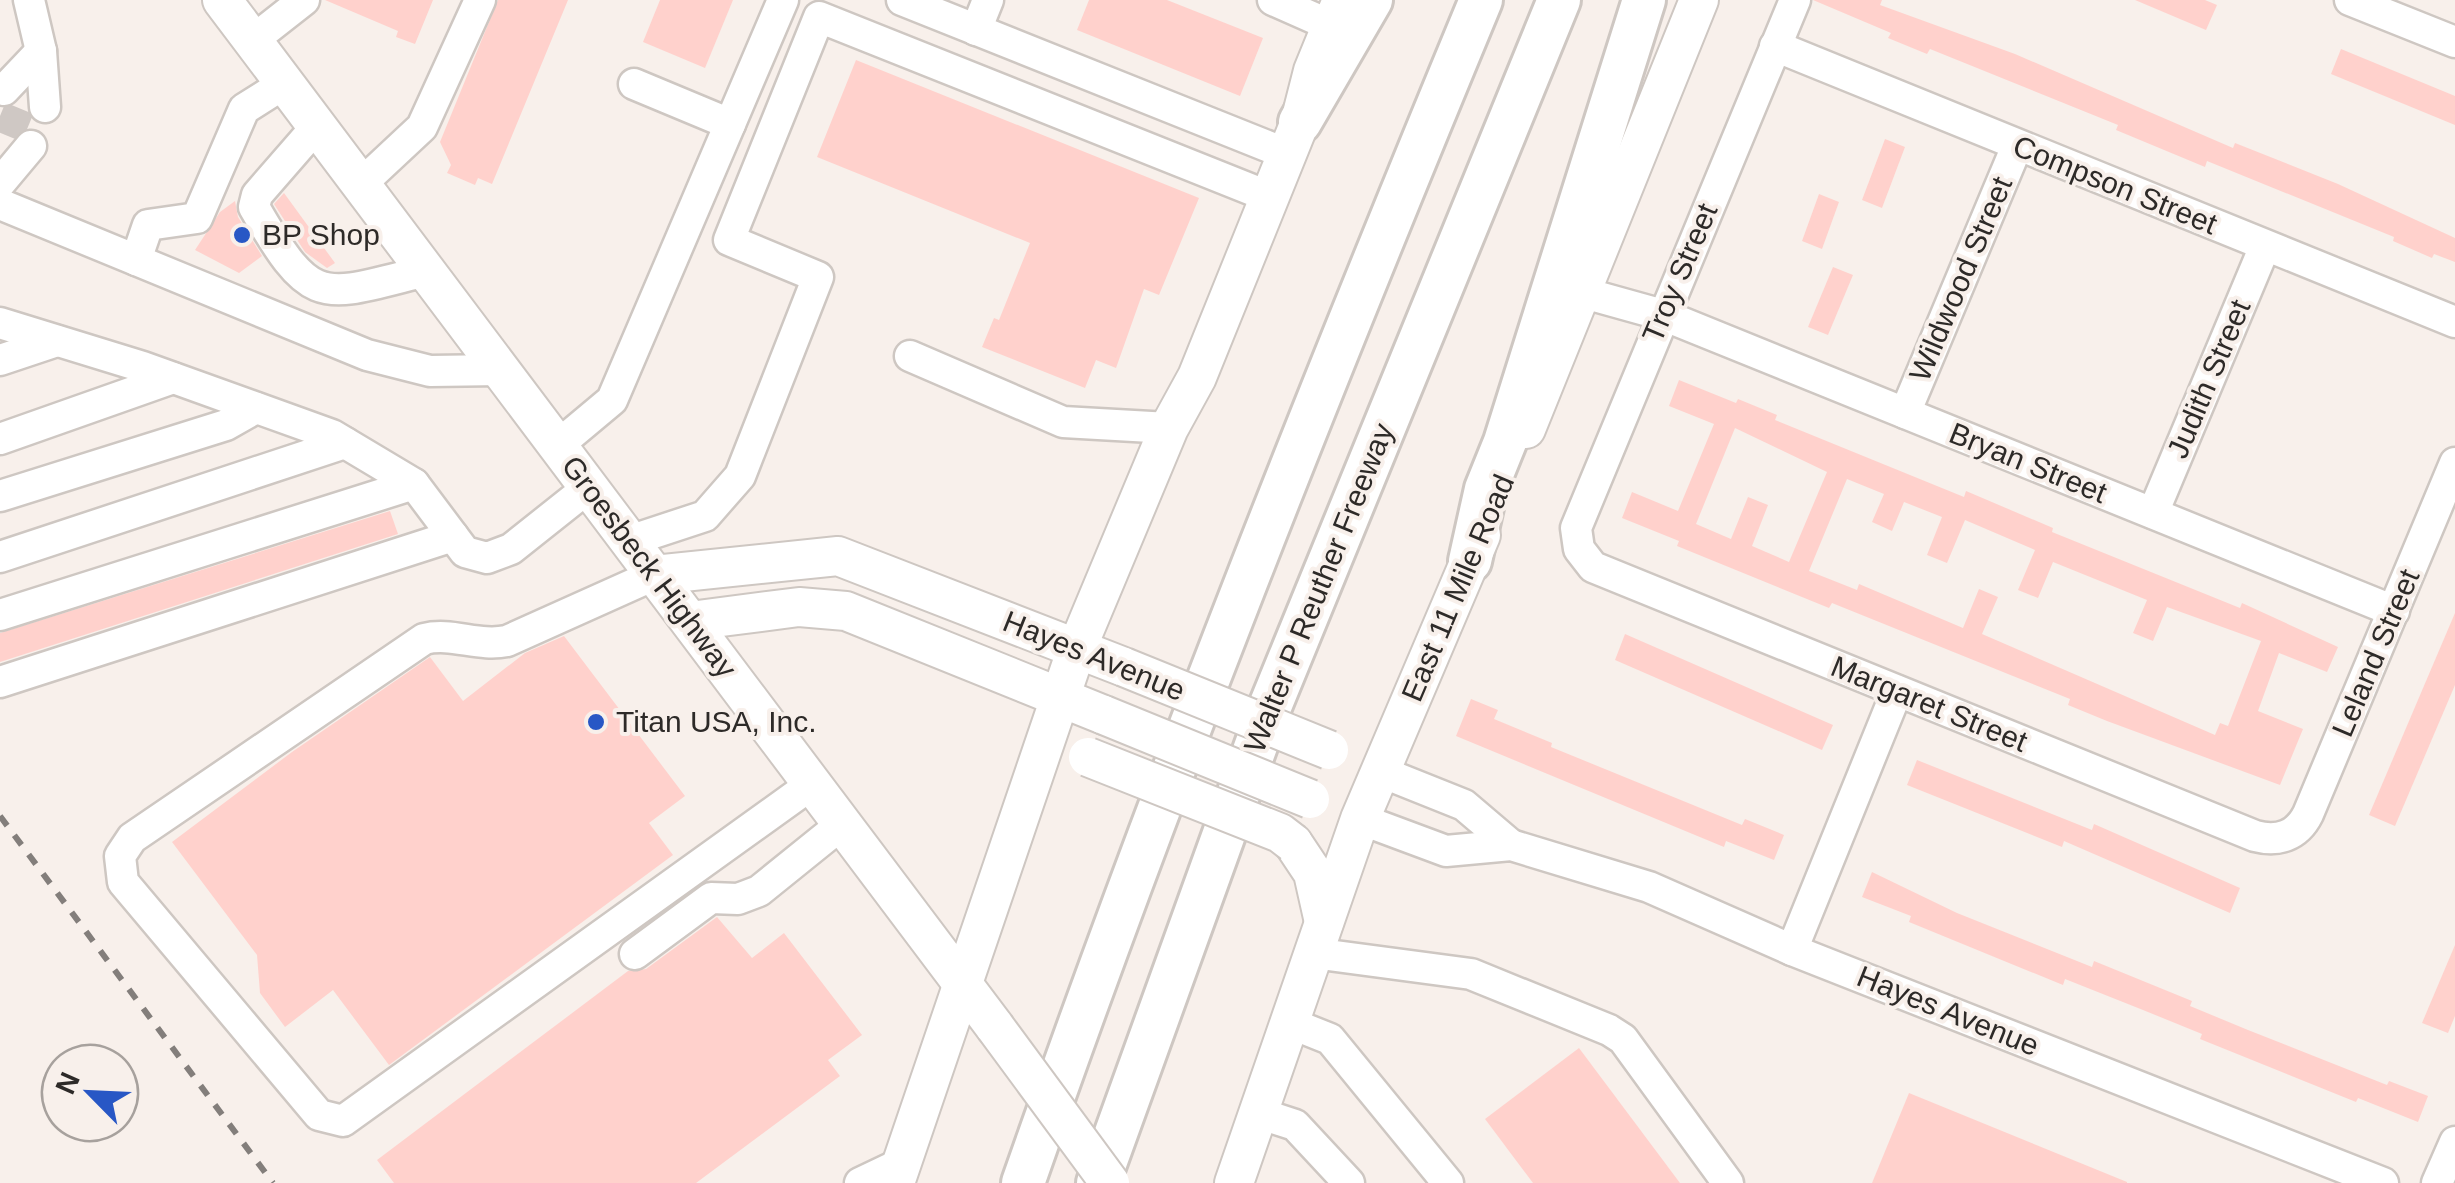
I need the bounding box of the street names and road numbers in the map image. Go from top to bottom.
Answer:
street label: Compson Street [2009,129,2222,241]
street label: Wildwood Street [1903,171,2019,386]
street label: Troy Street [1636,198,1724,347]
street label: Judith Street [2160,294,2257,463]
street label: Bryan Street [1945,416,2112,509]
street label: Walter P Reuther Freeway [1237,419,1400,757]
street label: Groesbeck Highway [555,450,743,684]
street label: East 11 Mile Road [1395,470,1520,706]
street label: Leland Street [2325,564,2426,741]
street label: Hayes Avenue [999,604,1190,707]
street label: Margaret Street [1826,649,2033,758]
street label: Hayes Avenue [1853,959,2044,1062]

